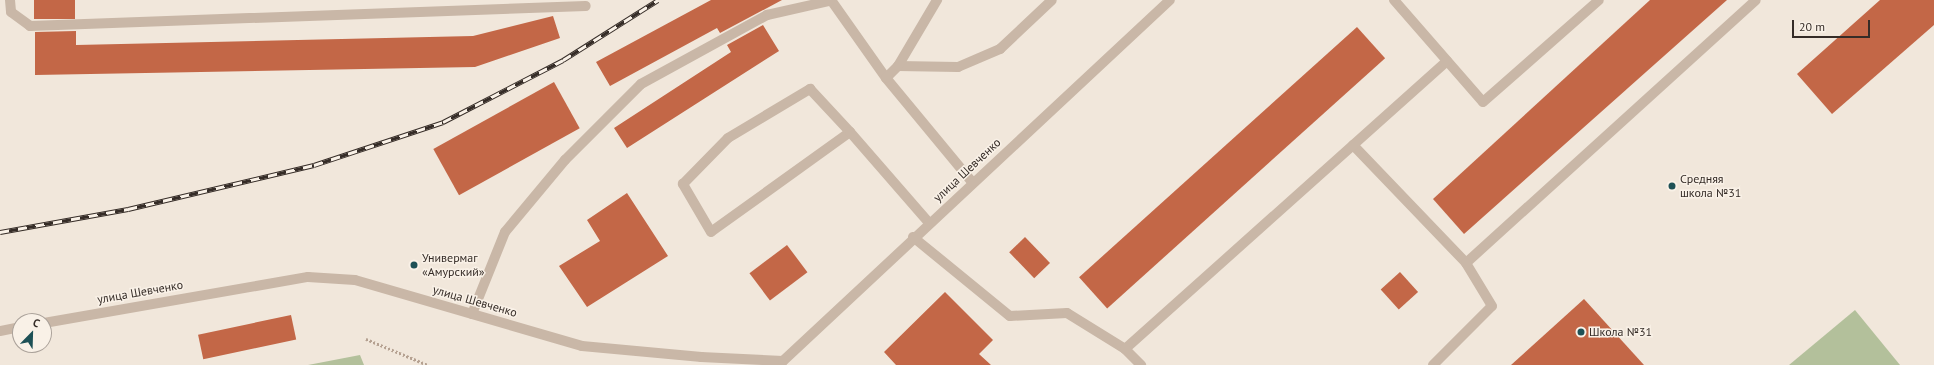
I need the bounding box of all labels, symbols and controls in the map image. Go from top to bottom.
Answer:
scale bar [1794,12,1872,38]
text: 20 m [1799,19,1825,34]
street label: улица Шевченко [930,135,1004,205]
place label: Средняя школа №31 [1680,172,1741,200]
marker: Средняя школа №31 [1667,181,1677,191]
place label: Универмаг «Амурский» [422,251,485,279]
marker: Универмаг «Амурский» [409,260,419,270]
street label: улица Шевченко [96,277,184,307]
street label: улица Шевченко [431,282,519,320]
north arrow [12,313,52,353]
text: С [31,315,42,331]
place label: Школа №31 [1589,325,1652,339]
marker: Школа №31 [1576,327,1586,337]

